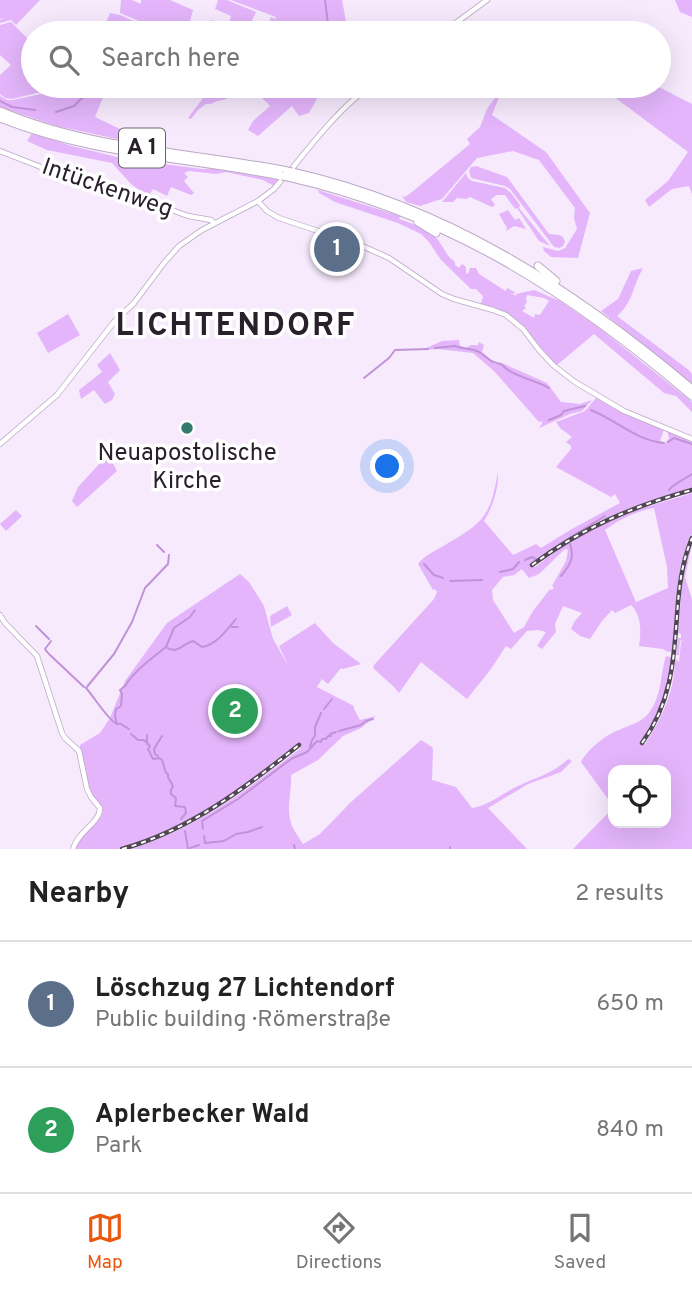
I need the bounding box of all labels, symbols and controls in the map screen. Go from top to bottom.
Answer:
search box [21,21,671,98]
icon: search [45,41,83,79]
text: Search here [101,43,240,76]
road number: A 1 [119,128,165,168]
street label: Intückenweg [37,153,177,225]
pin: 1 [314,223,360,275]
district label: LICHTENDORF [116,307,356,347]
marker: Neuapostolische Kirche [179,420,195,436]
place label: Neuapostolische Kirche [97,439,277,497]
your location [370,449,404,483]
pin: 2 [212,685,258,737]
map controls [608,765,671,828]
button: locate [608,765,671,828]
text: Nearby [28,876,129,913]
text: 2 results [575,880,664,909]
text: Löschzug 27 Lichtendorf [95,973,394,1006]
text: 1 [46,990,56,1019]
text: 650 m [596,990,664,1019]
text: Public building · Römerstraße [95,1006,391,1035]
text: Aplerbecker Wald [95,1099,310,1132]
text: 2 [44,1116,58,1145]
text: 840 m [596,1116,664,1145]
text: Park [95,1132,142,1161]
tab: Map [86,1209,124,1275]
tab: Directions [296,1209,382,1275]
tab: Saved [554,1209,606,1275]

